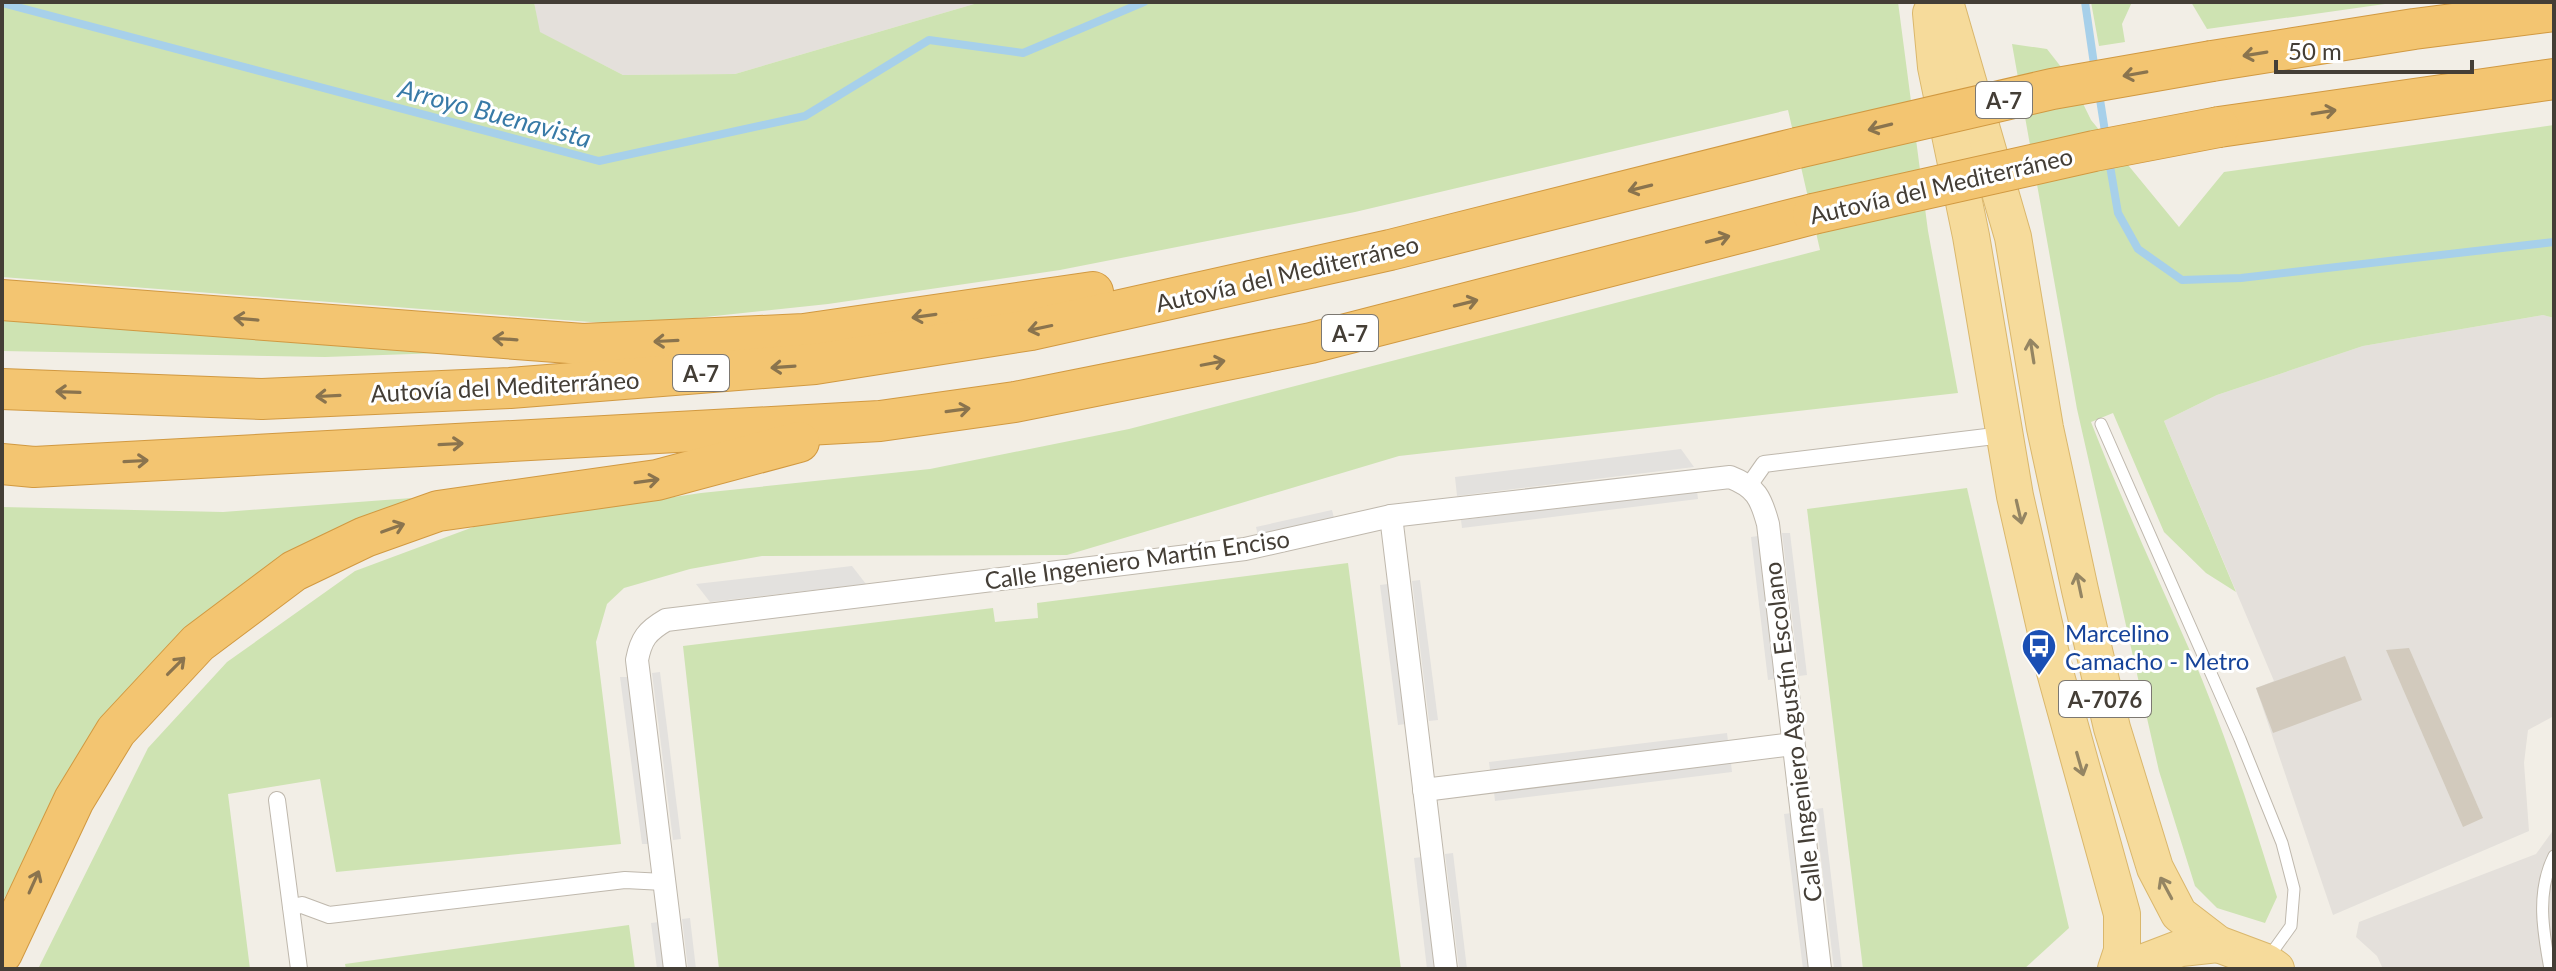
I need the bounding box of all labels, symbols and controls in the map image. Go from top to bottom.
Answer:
scale bar [2276,24,2472,74]
text: 50 m [2288,36,2342,65]
one-way arrow [2243,47,2268,62]
one-way arrow [2123,68,2148,83]
water label: Arroyo Buenavista [394,72,595,154]
road number: A-7 [1976,82,2032,118]
one-way arrow [2311,103,2336,118]
one-way arrow [1868,121,1894,136]
street label: Autovía del Mediterráneo [1807,141,2075,229]
one-way arrow [1628,182,1654,197]
street label: Autovía del Mediterráneo [1153,229,1421,317]
one-way arrow [1705,230,1730,245]
one-way arrow [1453,295,1479,310]
one-way arrow [912,309,937,324]
one-way arrow [233,312,260,327]
road number: A-7 [1322,315,1378,351]
one-way arrow [1028,321,1053,336]
one-way arrow [492,331,519,346]
one-way arrow [653,333,680,348]
one-way arrow [2024,339,2039,364]
one-way arrow [1200,354,1225,369]
road number: A-7 [673,355,729,391]
one-way arrow [770,360,797,375]
street label: Autovía del Mediterráneo [370,364,640,408]
one-way arrow [55,384,82,399]
one-way arrow [315,389,342,404]
one-way arrow [944,402,970,417]
one-way arrow [437,437,464,452]
one-way arrow [122,454,149,469]
one-way arrow [634,473,660,488]
one-way arrow [2012,498,2027,524]
one-way arrow [380,519,405,534]
street label: Calle Ingeniero Martín Enciso [983,523,1291,595]
street label: Calle Ingeniero Agustín Escolano [1757,560,1827,904]
one-way arrow [2071,573,2086,598]
place label: Marcelino Camacho - Metro [2065,618,2249,675]
bus stop icon: Marcelino Camacho - Metro [2020,627,2058,677]
one-way arrow [166,656,185,676]
road number: A-7076 [2059,681,2151,717]
one-way arrow [2074,751,2089,776]
one-way arrow [27,870,42,894]
one-way arrow [2157,877,2173,900]

